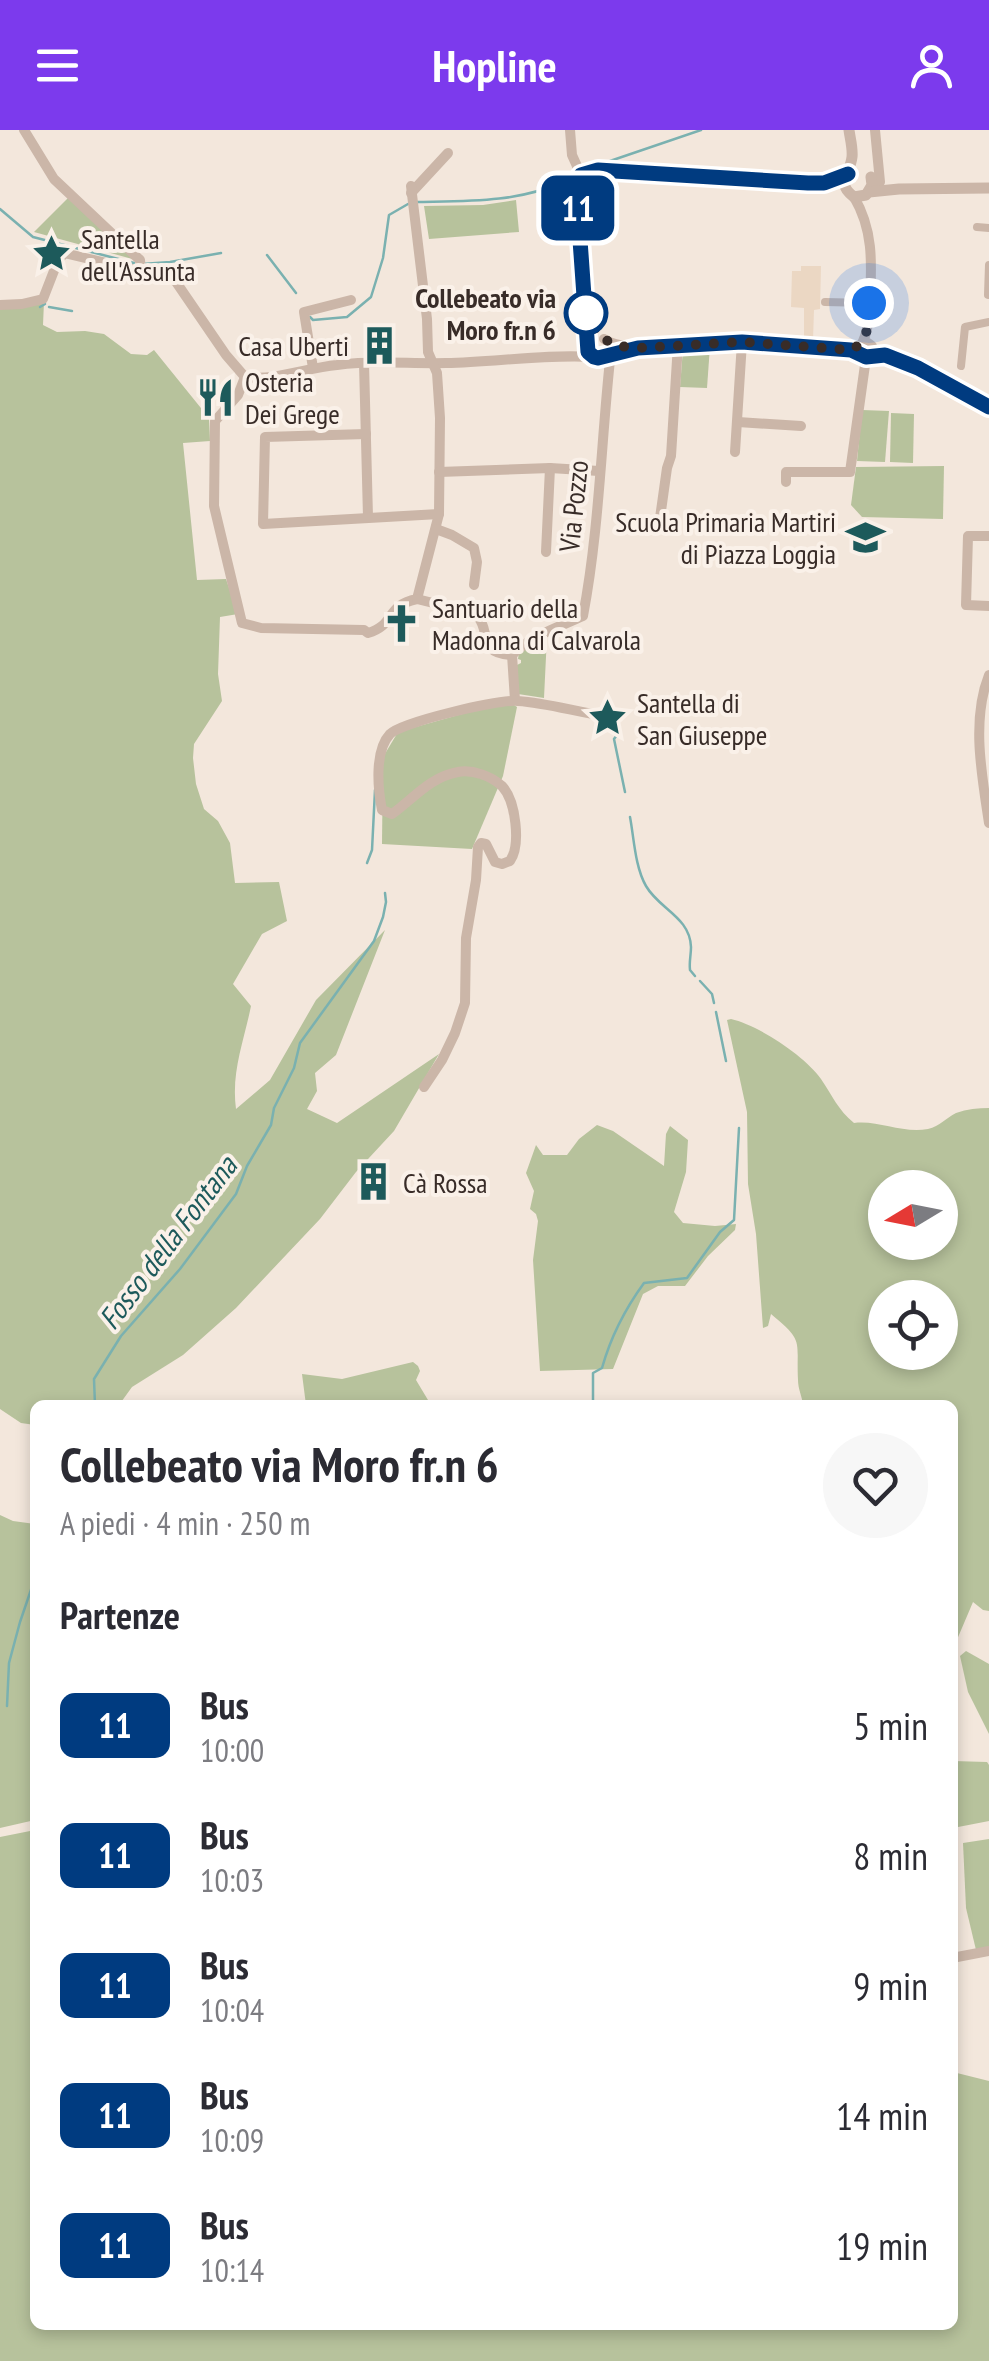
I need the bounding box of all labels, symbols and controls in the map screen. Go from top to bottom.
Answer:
text: Hopline [432,36,557,94]
icon: menu [30,38,85,93]
icon: person [904,38,959,93]
line badge: 11 [533,176,623,240]
text: 11 [561,185,595,231]
place label: Santella dell'Assunta [81,220,196,289]
place icon: Santella dell'Assunta [30,233,72,275]
your location [844,278,894,328]
place label: Collebeato via Moro fr.n 6 [415,279,556,348]
marker: Collebeato via Moro fr.n 6 [565,292,607,334]
building icon: Casa Uberti [358,324,400,366]
place label: Casa Uberti [238,327,349,364]
place label: Osteria Dei Grege [245,363,340,432]
restaurant icon: Osteria Dei Grege [194,376,236,418]
street label: Via Pozzo [550,458,596,555]
place label: Scuola Primaria Martiri di Piazza Loggia [615,503,836,572]
school or university icon: Scuola Primaria Martiri di Piazza Loggia [845,516,887,558]
place label: Santuario della Madonna di Calvarola [432,589,641,658]
church icon: Santuario della Madonna di Calvarola [381,602,423,644]
place label: Santella di San Giuseppe [637,684,767,753]
place icon: Santella di San Giuseppe [586,697,628,739]
water label: Fosso della Fontana [89,1146,246,1336]
building icon: Cà Rossa [352,1161,394,1203]
place label: Cà Rossa [403,1164,488,1201]
north arrow [868,1170,958,1260]
map controls [868,1170,958,1370]
button: locate [868,1280,958,1370]
text: Collebeato via Moro fr.n 6 [60,1433,499,1495]
button: heart [823,1433,928,1538]
text: A piedi · 4 min · 250 m [60,1502,310,1544]
text: Partenze [60,1590,180,1639]
text: Bus [200,1680,249,1729]
text: 5 min [853,1701,928,1750]
text: 11 [98,1702,132,1748]
text: 10:00 [200,1729,264,1771]
text: Bus [200,1810,249,1859]
text: 8 min [853,1831,928,1880]
text: 11 [98,1832,132,1878]
text: 10:03 [200,1859,264,1901]
text: Bus [200,1940,249,1989]
text: 9 min [853,1961,928,2010]
text: 11 [98,1962,132,2008]
text: 10:04 [200,1989,264,2031]
text: Bus [200,2070,249,2119]
text: 14 min [836,2091,928,2140]
text: 11 [98,2092,132,2138]
text: 10:09 [200,2119,264,2161]
text: Bus [200,2200,249,2249]
text: 19 min [836,2221,928,2270]
text: 11 [98,2222,132,2268]
text: 10:14 [200,2249,264,2291]

